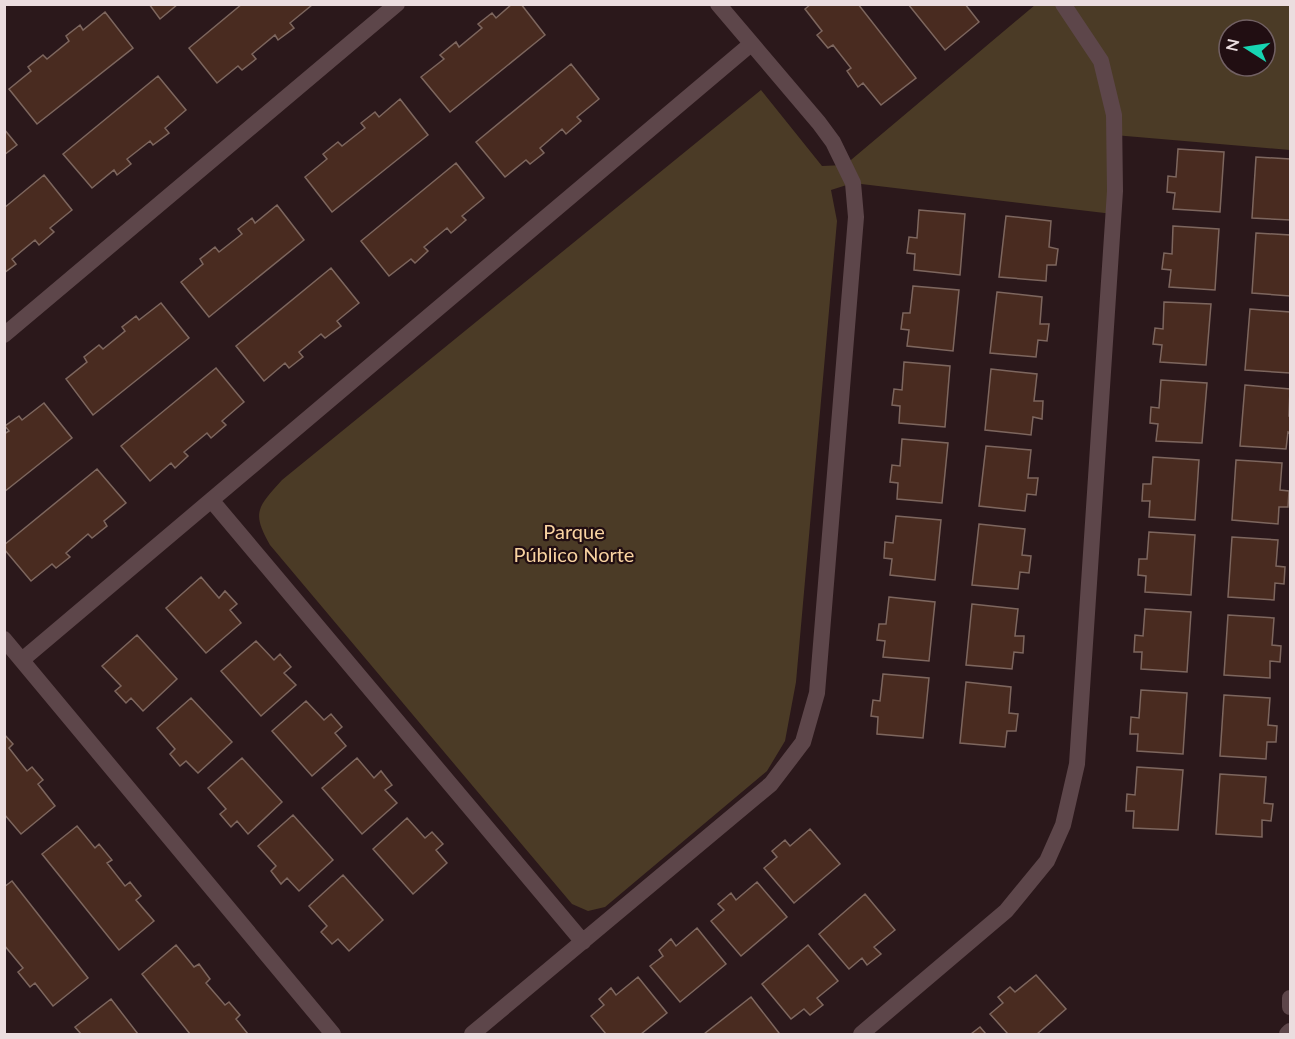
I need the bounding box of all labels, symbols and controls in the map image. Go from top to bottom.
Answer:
north arrow [1217,18,1277,78]
text: N [1221,37,1242,53]
park label: Parque Público Norte [514,519,634,566]

